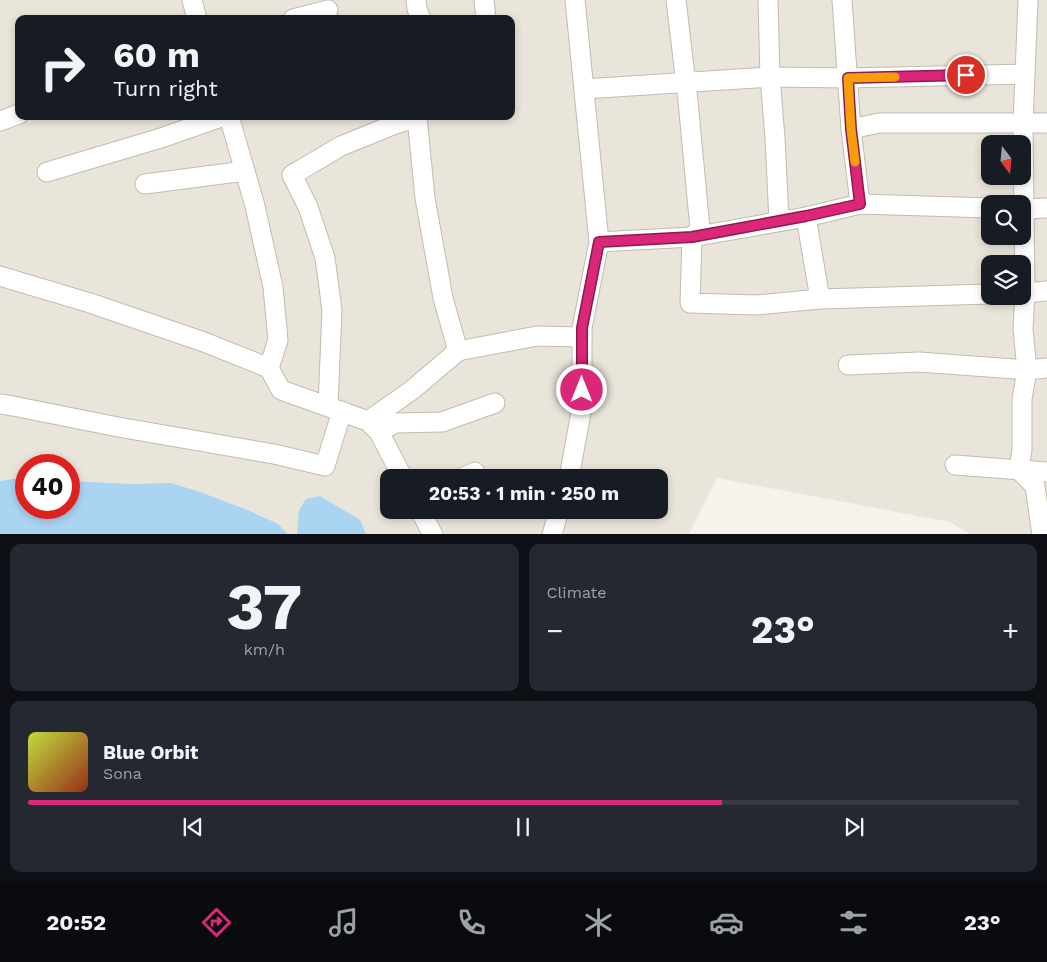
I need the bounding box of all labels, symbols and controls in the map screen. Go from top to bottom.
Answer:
text: 60 m [113,34,200,76]
icon: right [30,35,95,100]
pin [945,54,987,96]
icon: arrive [952,61,980,89]
text: Turn right [113,76,218,101]
north arrow [981,135,1031,185]
map controls [981,135,1031,305]
button: search [981,195,1031,245]
button: layers [981,255,1031,305]
position arrow [555,363,607,415]
speed limit sign: 40 [15,454,80,519]
text: 20:53 · 1 min · 250 m [429,482,619,505]
text: 37 [226,569,302,645]
text: Climate [547,583,607,602]
text: 23° [751,608,815,652]
text: − [547,614,563,647]
text: + [1002,614,1019,647]
text: km/h [244,640,285,659]
text: Blue Orbit [103,741,198,764]
text: Sona [103,764,142,783]
icon: previous [179,813,207,841]
icon: pause [509,813,537,841]
icon: next [840,813,868,841]
icon: directions [199,905,234,940]
icon: music [326,905,361,940]
icon: phone [454,905,489,940]
icon: climate [581,905,616,940]
icon: car [709,905,744,940]
icon: filters [836,905,871,940]
text: 20:52 [46,910,106,935]
text: 23° [964,910,1001,935]

